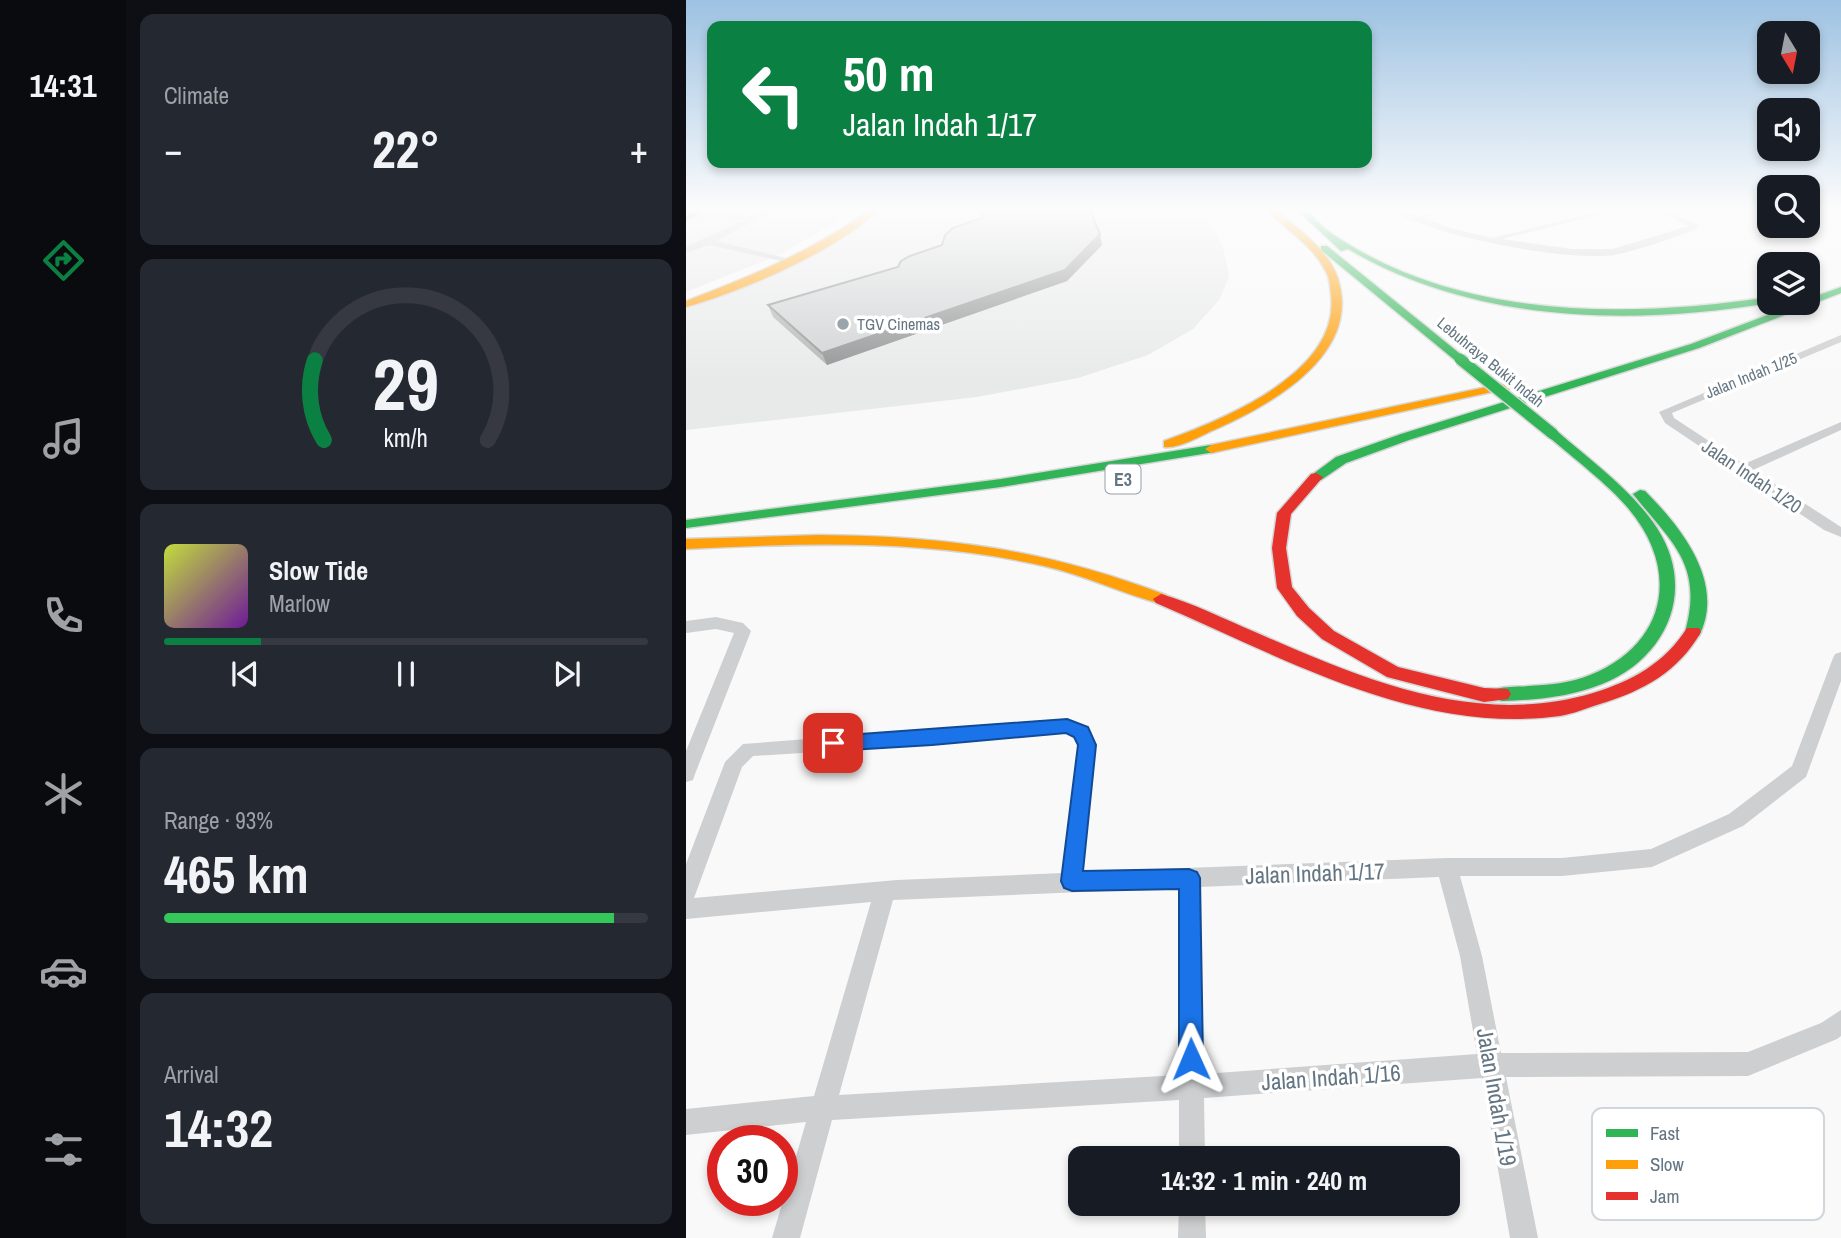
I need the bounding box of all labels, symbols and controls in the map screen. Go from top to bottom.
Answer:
north arrow [1757,21,1820,84]
map controls [1757,21,1820,315]
text: 50 m [843,40,935,106]
icon: left [728,49,819,140]
text: 14:31 [29,64,97,107]
text: Climate [164,80,229,111]
button: sound [1757,98,1820,161]
text: Jalan Indah 1/17 [843,103,1037,146]
text: 22° [372,114,440,184]
text: − [164,124,182,175]
text: + [630,124,648,175]
button: search [1757,175,1820,238]
icon: directions [39,236,88,285]
button: layers [1757,252,1820,315]
street label: Lebuhraya Bukit Indah [1433,312,1549,412]
place label: TGV Cinemas [857,313,940,335]
marker: TGV Cinemas [835,316,851,332]
text: 29 [373,336,439,434]
street label: Jalan Indah 1/25 [1702,347,1800,403]
icon: music [39,414,88,463]
text: km/h [384,421,428,455]
street label: Jalan Indah 1/20 [1697,433,1807,519]
road number: E3 [1106,464,1140,494]
text: Slow Tide [269,553,368,588]
text: Marlow [269,588,330,619]
icon: phone [39,591,88,640]
icon: previous [226,655,264,693]
icon: pause [387,655,425,693]
icon: next [548,655,586,693]
pin [803,713,863,773]
icon: arrive [814,724,852,762]
icon: climate [39,769,88,818]
text: Range · 93% [164,805,273,836]
text: 465 km [164,839,309,909]
street label: Jalan Indah 1/17 [1245,855,1385,891]
icon: car [39,947,88,996]
position arrow [1154,1022,1228,1096]
street label: Jalan Indah 1/19 [1470,1026,1524,1168]
street label: Jalan Indah 1/16 [1260,1057,1402,1097]
text: Arrival [164,1059,219,1090]
text: 14:32 [164,1093,273,1163]
legend [1592,1108,1824,1220]
text: Fast [1650,1120,1680,1146]
icon: filters [39,1125,88,1174]
speed limit sign: 30 [707,1125,798,1216]
text: Slow [1650,1151,1685,1177]
text: 14:32 · 1 min · 240 m [1161,1163,1367,1198]
text: Jam [1650,1183,1679,1209]

